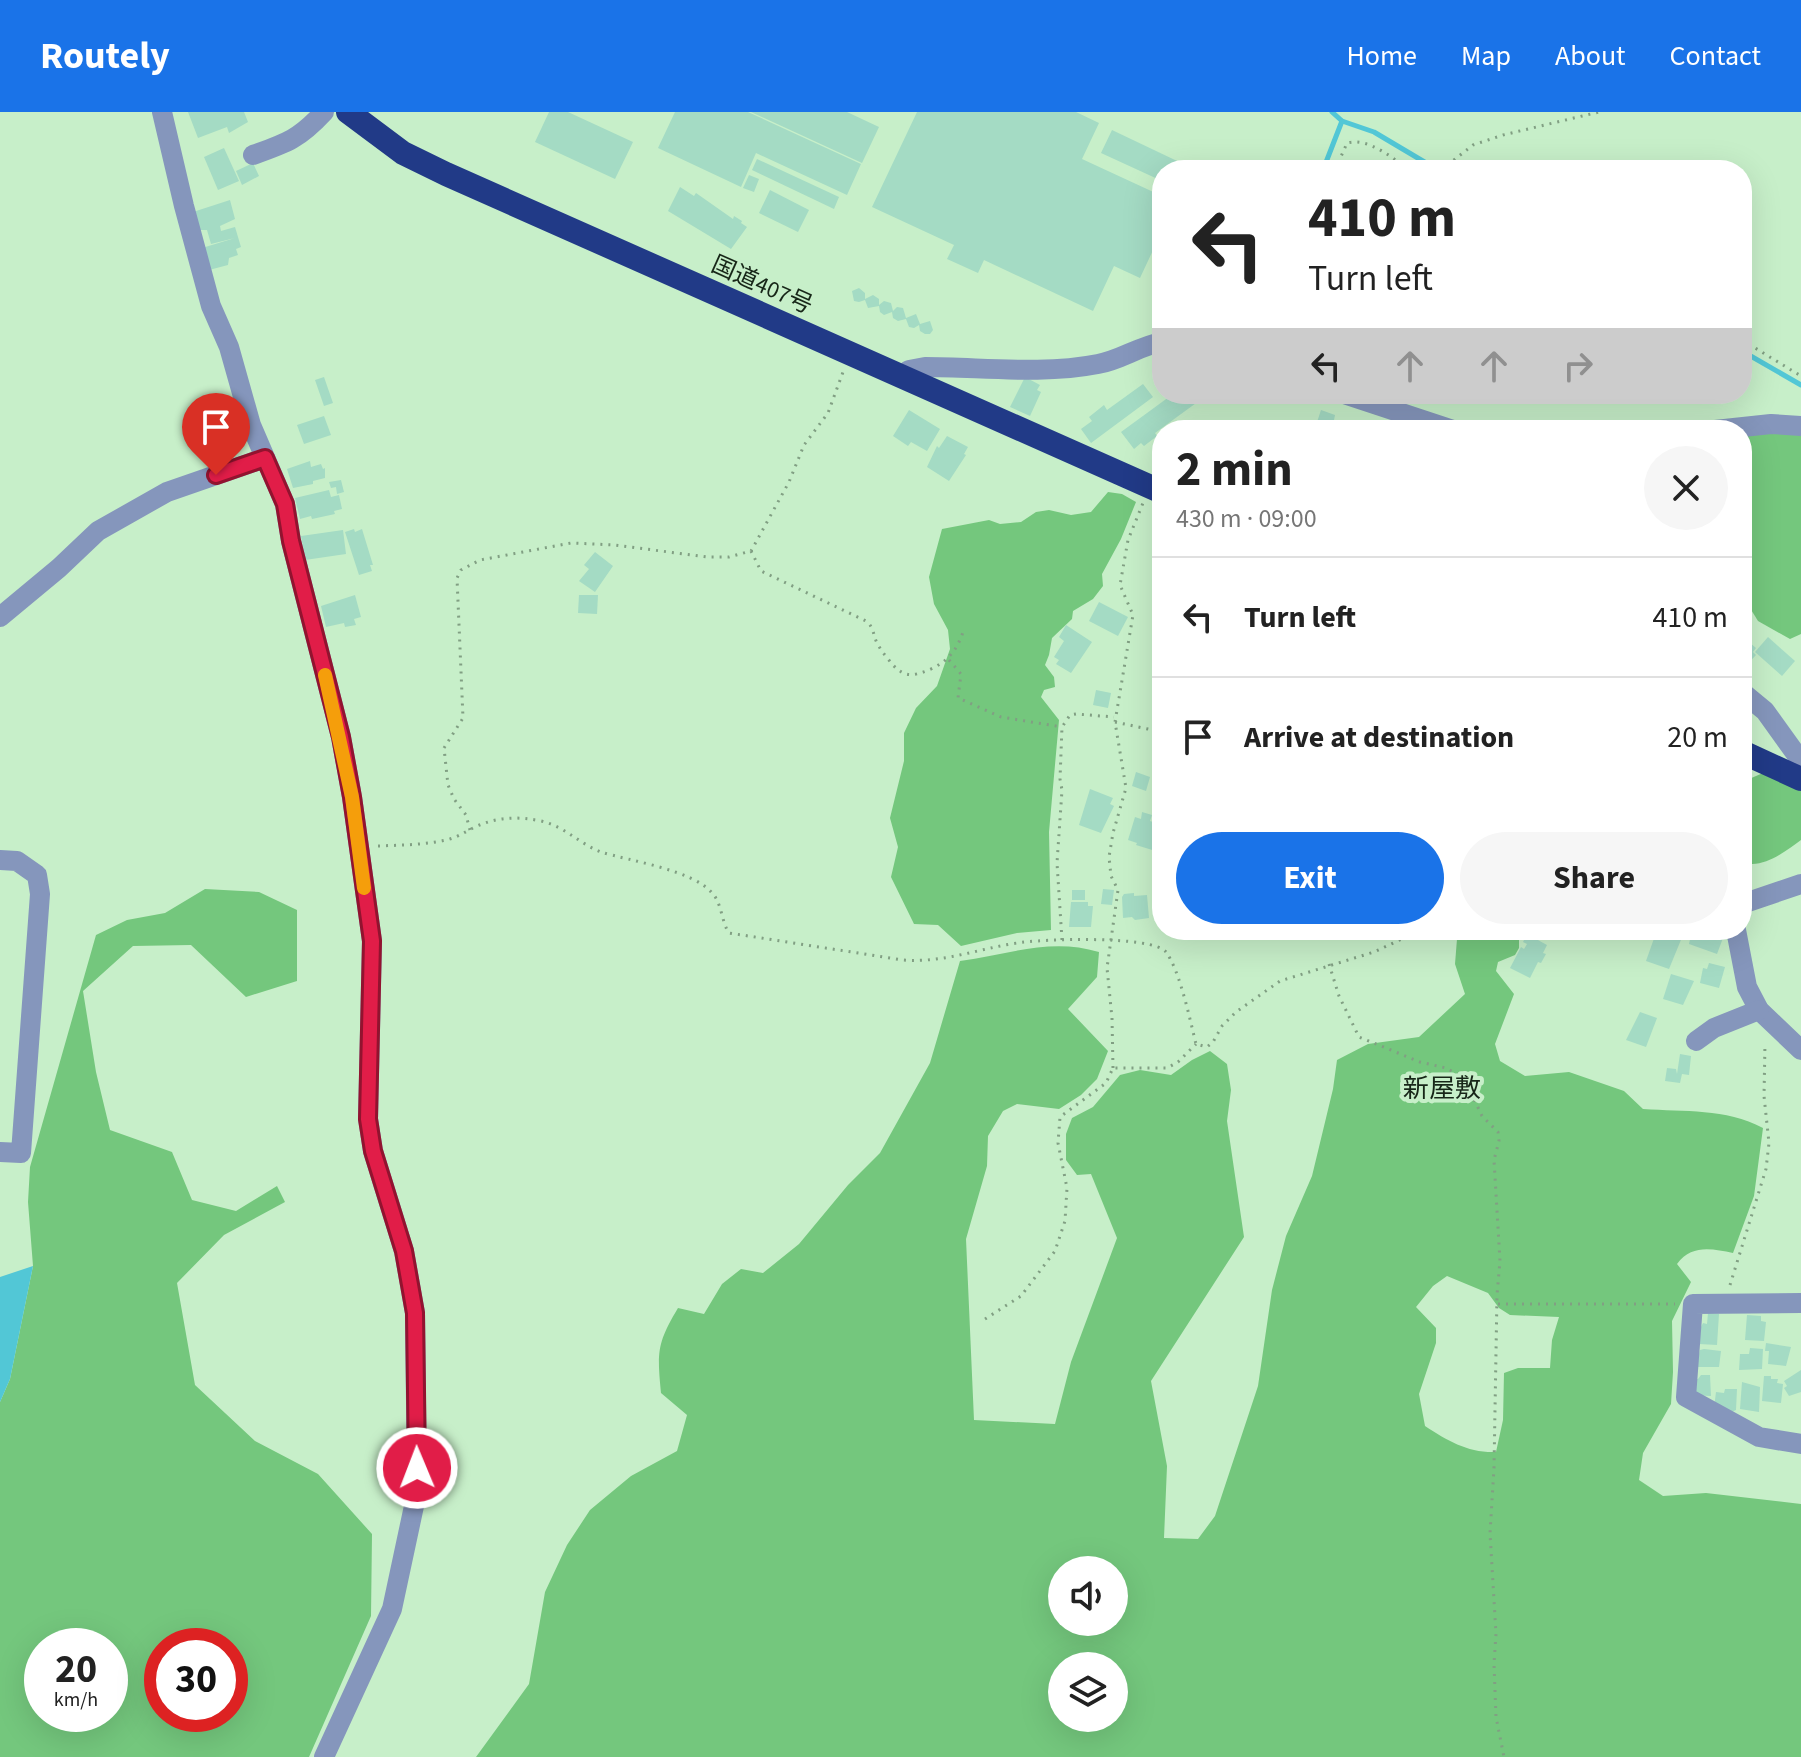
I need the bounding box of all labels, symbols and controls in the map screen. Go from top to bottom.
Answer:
text: Routely [40,29,170,83]
text: Home [1346,36,1417,76]
text: Map [1461,36,1511,76]
text: About [1555,36,1626,76]
text: Contact [1670,36,1761,76]
text: 410 m [1308,179,1456,258]
icon: left [1176,192,1280,296]
street label: 国道407号 [706,247,818,323]
text: Turn left [1308,253,1433,304]
icon: left [1304,344,1348,388]
icon: ahead [1388,344,1432,388]
icon: ahead [1472,344,1516,388]
icon: right [1556,344,1600,388]
pin [182,393,250,475]
icon: arrive [194,405,238,449]
text: 2 min [1176,436,1293,504]
button: close [1644,446,1728,530]
text: 430 m · 09:00 [1176,500,1317,537]
icon: left [1176,595,1220,639]
text: Turn left [1244,596,1356,639]
text: 410 m [1652,596,1728,639]
icon: arrive [1176,715,1220,759]
text: Arrive at destination [1244,716,1514,759]
text: 20 m [1667,716,1728,759]
button: Exit [1176,832,1444,924]
button: Share [1460,832,1728,924]
district label: 新屋敷 [1403,1070,1481,1107]
position arrow [375,1426,459,1510]
map controls [1048,1556,1128,1732]
button: sound [1048,1556,1128,1636]
speed limit sign: 30 [144,1628,248,1732]
text: 20 [55,1641,97,1698]
button: layers [1048,1652,1128,1732]
text: km/h [54,1686,98,1714]

